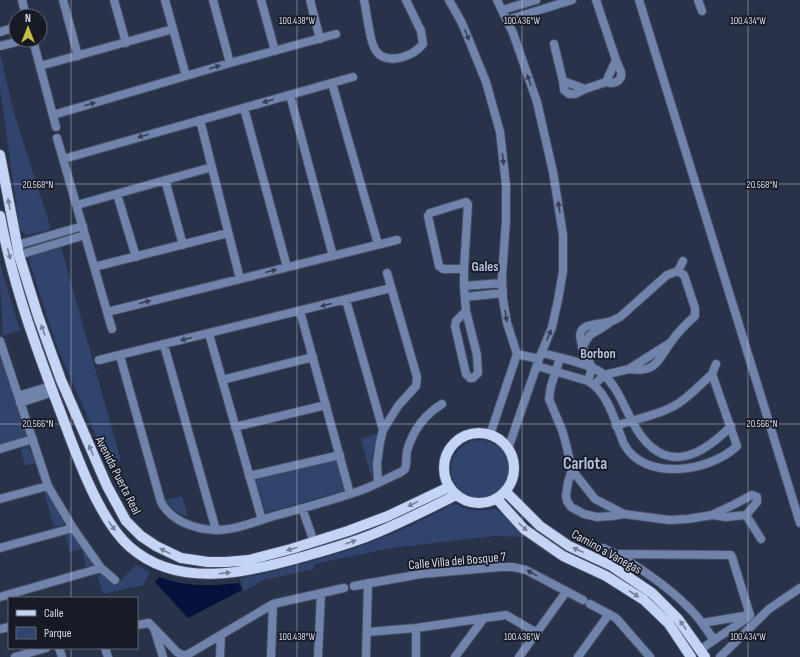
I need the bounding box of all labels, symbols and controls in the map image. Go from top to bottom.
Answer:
north arrow [8,8,48,48]
text: N [25,12,31,25]
text: 100.438°W [279,15,316,27]
text: 100.436°W [504,15,541,27]
text: 100.434°W [730,15,766,27]
one-way arrow [464,29,470,41]
one-way arrow [209,64,221,70]
one-way arrow [526,74,532,86]
one-way arrow [262,98,274,104]
one-way arrow [85,101,97,107]
one-way arrow [137,134,149,140]
one-way arrow [500,153,506,165]
text: 20.568°N [23,179,53,191]
text: 20.568°N [747,179,777,191]
one-way arrow [6,198,12,210]
one-way arrow [555,201,561,213]
one-way arrow [6,249,12,261]
district label: Gales [471,258,499,275]
one-way arrow [265,268,277,274]
one-way arrow [139,299,151,305]
one-way arrow [320,302,332,308]
one-way arrow [503,310,509,322]
one-way arrow [39,323,45,335]
one-way arrow [546,328,552,340]
one-way arrow [180,337,193,343]
district label: Borbon [580,345,616,362]
text: 20.566°N [23,418,53,430]
text: 20.566°N [747,418,777,430]
street label: Avenida Puerta Real [91,433,145,517]
one-way arrow [88,444,94,456]
district label: Carlota [563,454,607,474]
one-way arrow [408,501,419,507]
one-way arrow [108,520,116,531]
one-way arrow [518,522,528,532]
street label: Camino a Vanegas [569,526,645,578]
one-way arrow [346,539,358,545]
one-way arrow [285,546,297,552]
one-way arrow [573,547,584,553]
one-way arrow [159,548,171,554]
street label: Calle Villa del Bosque 7 [408,549,507,573]
one-way arrow [219,570,231,576]
one-way arrow [526,570,538,576]
one-way arrow [629,590,639,598]
legend [8,597,138,649]
text: Calle [44,606,64,621]
one-way arrow [679,620,687,630]
text: Parque [44,626,72,641]
text: 100.438°W [279,631,316,643]
text: 100.436°W [504,631,541,643]
text: 100.434°W [730,631,766,643]

